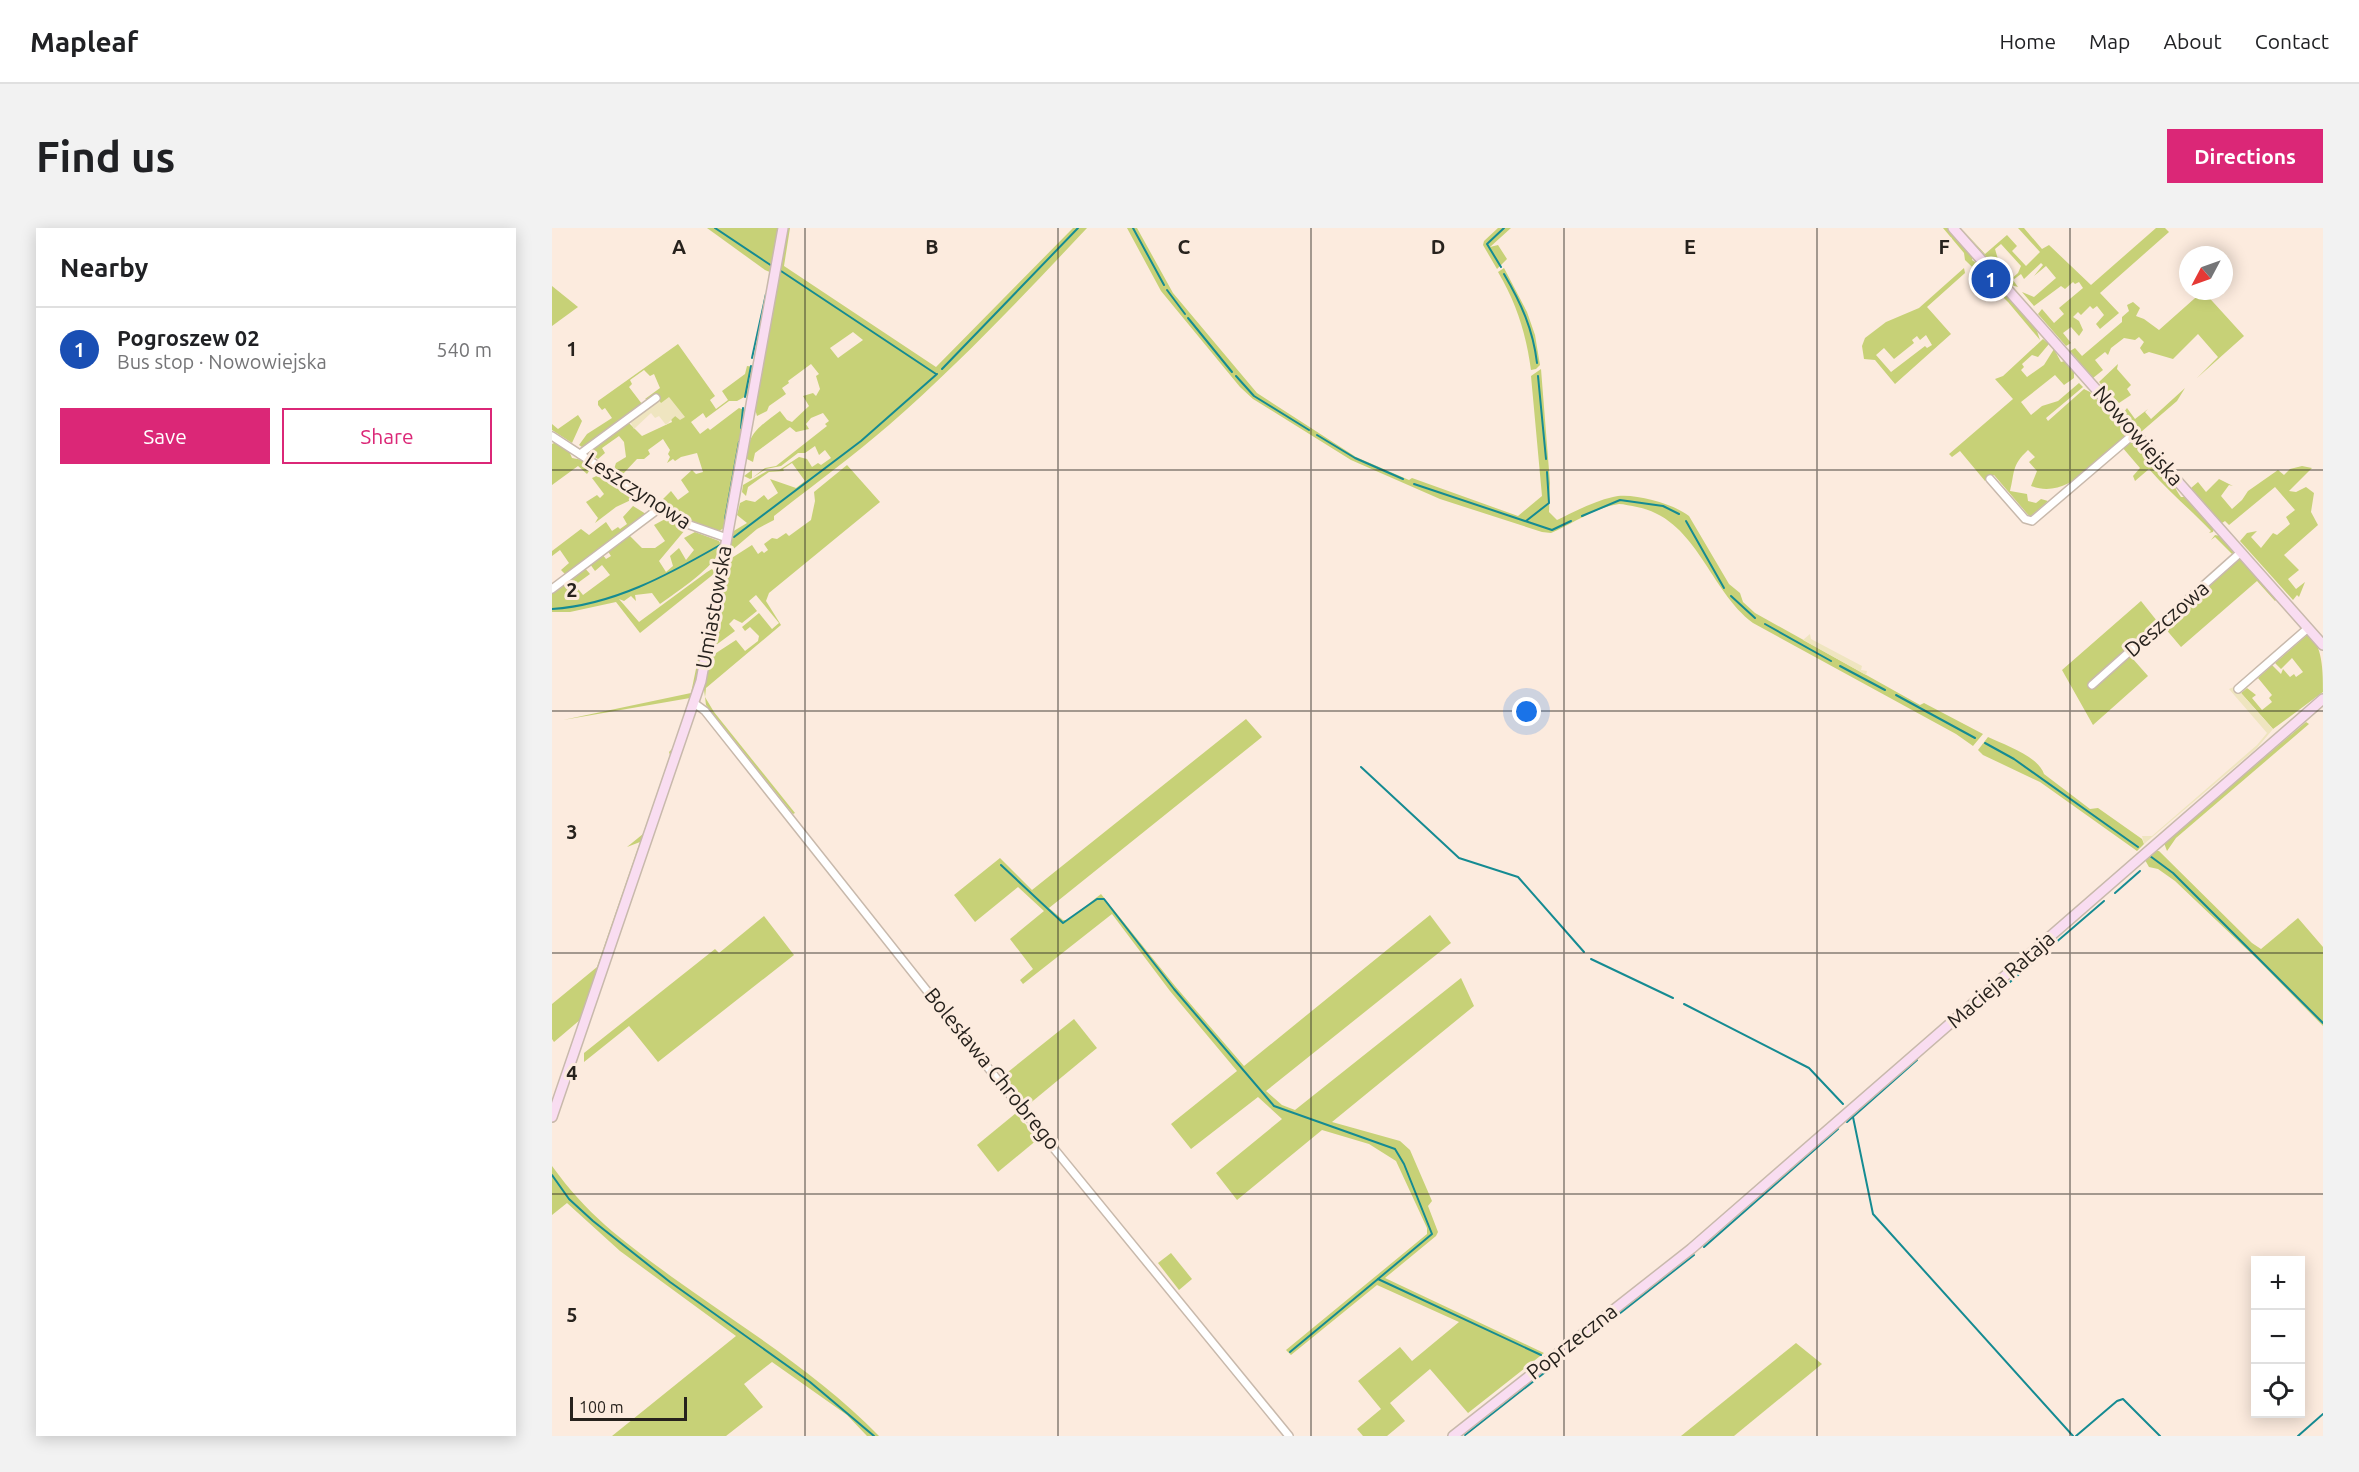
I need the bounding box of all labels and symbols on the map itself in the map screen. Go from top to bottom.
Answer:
text: A [672,235,686,258]
text: B [925,235,939,258]
text: C [1178,235,1191,258]
text: D [1431,235,1445,258]
text: E [1684,235,1696,258]
text: F [1938,235,1950,258]
north arrow [2179,246,2233,300]
pin: 1 [1972,256,2010,302]
text: 1 [566,337,578,360]
street label: Nowowiejska [2089,381,2189,490]
street label: Leszczynowa [581,447,696,533]
street label: Umiastowska [690,543,736,670]
street label: Deszczowa [2119,575,2213,661]
text: 2 [566,578,578,601]
your location [1512,697,1541,726]
text: 3 [566,820,578,843]
street label: Macieja Rataja [1942,926,2059,1033]
street label: Bolesława Chrobrego [920,983,1065,1154]
text: 4 [566,1061,578,1084]
street label: Poprzeczna [1521,1298,1621,1384]
text: 5 [566,1303,578,1326]
scale bar [570,1394,687,1422]

